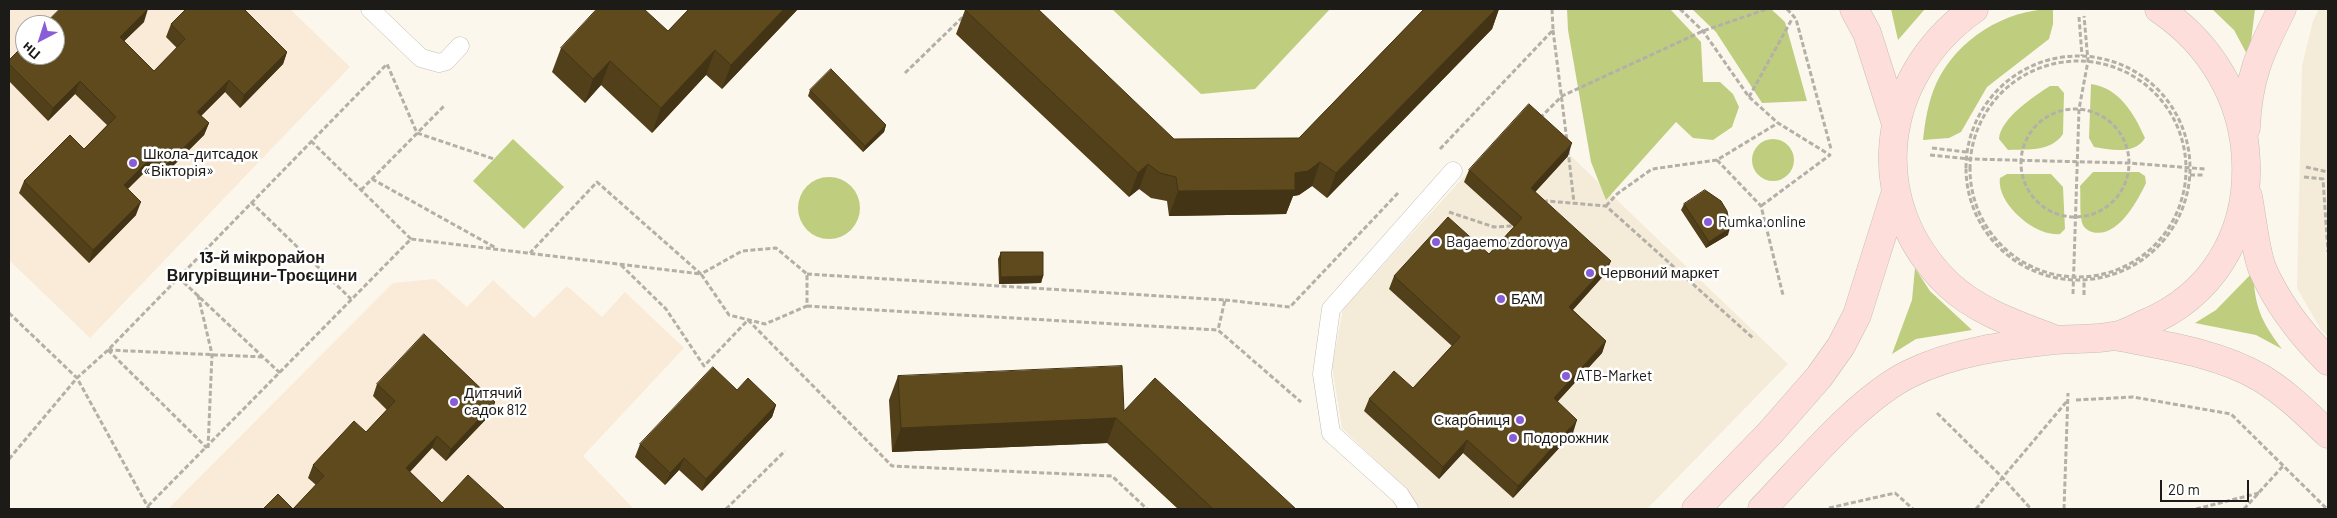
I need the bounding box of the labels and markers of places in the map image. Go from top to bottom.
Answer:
place label: Школа-дитсадок «Вікторія» [143,145,258,180]
marker: Школа-дитсадок «Вікторія» [127,157,139,169]
place label: Rumka.online [1718,213,1806,231]
marker: Rumka.online [1702,216,1714,228]
place label: Bagaemo zdorovya [1446,233,1568,251]
marker: Bagaemo zdorovya [1430,236,1442,248]
place label: Червоний маркет [1600,264,1719,282]
marker: Червоний маркет [1584,267,1596,279]
place label: БАМ [1511,290,1543,308]
marker: БАМ [1495,293,1507,305]
place label: ATB-Market [1576,367,1652,385]
marker: ATB-Market [1560,370,1572,382]
place label: Дитячий садок 812 [464,384,527,419]
marker: Дитячий садок 812 [448,396,460,408]
place label: Скарбниця [1434,411,1510,429]
marker: Скарбниця [1514,414,1526,426]
place label: Подорожник [1523,429,1609,447]
marker: Подорожник [1507,432,1519,444]

